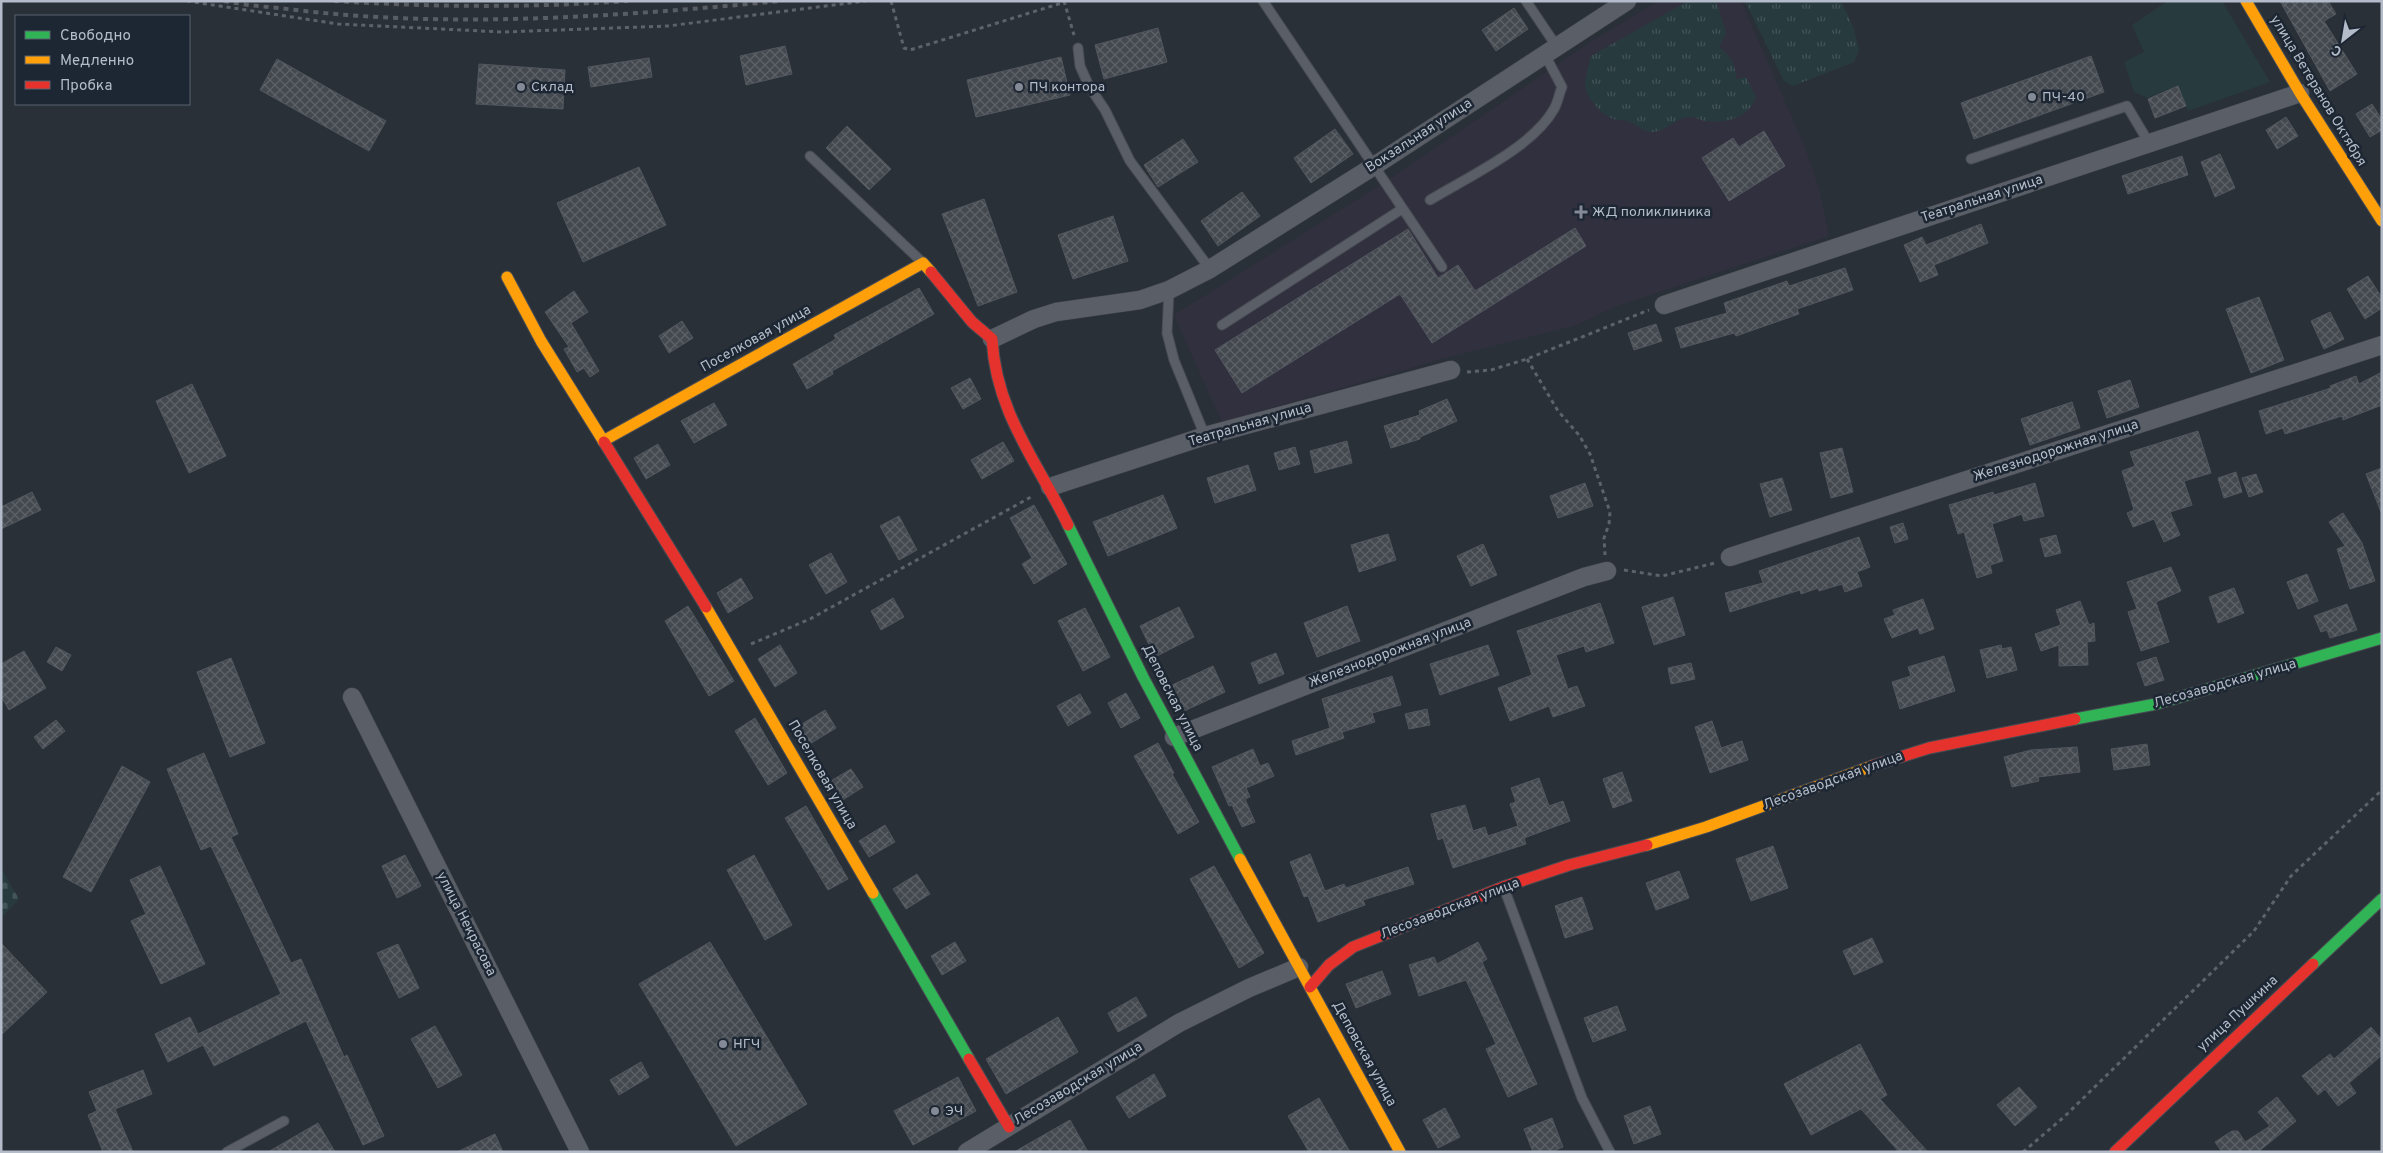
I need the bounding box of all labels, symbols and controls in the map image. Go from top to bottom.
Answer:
street label: улица Ветеранов Октября [2266,12,2370,170]
legend [15,15,190,105]
north arrow [2318,15,2368,65]
text: Свободно [60,27,131,46]
text: С [2329,40,2345,59]
text: Медленно [60,52,134,71]
text: Пробка [60,77,112,96]
place label: Склад [531,79,574,96]
place label: ПЧ контора [1029,79,1105,96]
marker: Склад [515,81,527,93]
marker: ПЧ контора [1013,81,1025,93]
place label: ПЧ-40 [2042,89,2085,106]
marker: ПЧ-40 [2026,91,2038,103]
street label: Вокзальная улица [1363,95,1475,177]
street label: Театральная улица [1919,171,2045,227]
place label: ЖД поликлиника [1592,204,1711,221]
marker: ЖД поликлиника [1574,205,1588,219]
street label: Поселковая улица [698,302,814,376]
street label: Театральная улица [1187,399,1313,451]
street label: Железнодорожная улица [1971,416,2141,486]
street label: Железнодорожная улица [1306,614,1474,692]
street label: Деповская улица [1138,642,1206,754]
street label: Лесозаводская улица [2152,656,2298,712]
street label: Поселковая улица [784,717,860,833]
street label: Лесозаводская улица [1761,748,1905,814]
street label: улица Некрасова [432,869,500,979]
street label: Лесозаводская улица [1378,875,1522,943]
street label: улица Пушкина [2194,972,2282,1056]
street label: Деповская улица [1328,998,1400,1110]
place label: НГЧ [733,1036,760,1053]
marker: НГЧ [717,1038,729,1050]
street label: Лесозаводская улица [1010,1039,1146,1129]
place label: ЭЧ [945,1103,963,1120]
marker: ЭЧ [929,1105,941,1117]

